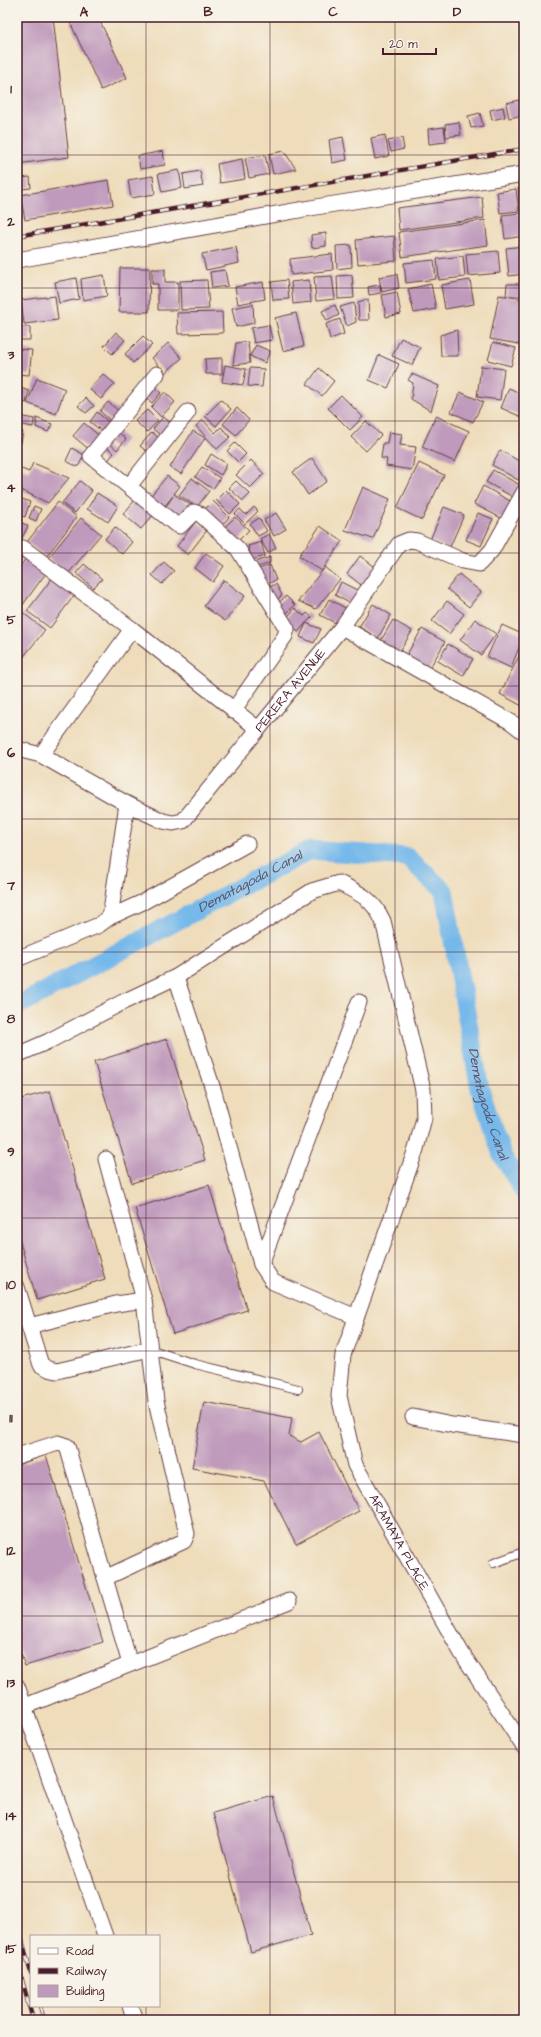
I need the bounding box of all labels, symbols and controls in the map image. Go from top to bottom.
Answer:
text: A [80,3,89,21]
text: B [203,3,213,21]
text: C [328,3,338,21]
text: D [453,3,462,21]
scale bar [383,30,436,56]
text: 20 m [389,36,418,53]
text: 1 [10,80,12,98]
text: 2 [6,213,15,231]
text: 3 [7,346,15,364]
text: 4 [7,479,16,497]
text: 5 [6,611,16,629]
street label: PERERA AVENUE [251,644,330,736]
text: 6 [7,744,16,762]
water label: Dematagoda Canal [194,845,307,918]
text: 7 [6,877,16,895]
text: 8 [7,1010,16,1028]
water label: Dematagoda Canal [463,1046,514,1166]
text: 9 [7,1143,15,1161]
text: 10 [6,1276,17,1294]
text: 11 [9,1409,13,1427]
street label: ARAMAYA PLACE [364,1491,433,1594]
text: 12 [6,1542,16,1560]
text: 13 [7,1674,16,1692]
text: 14 [6,1807,16,1825]
legend [30,1935,160,2007]
text: 15 [6,1940,17,1958]
text: Road [66,1943,94,1960]
text: Railway [66,1963,107,1981]
text: Building [66,1983,104,2001]

